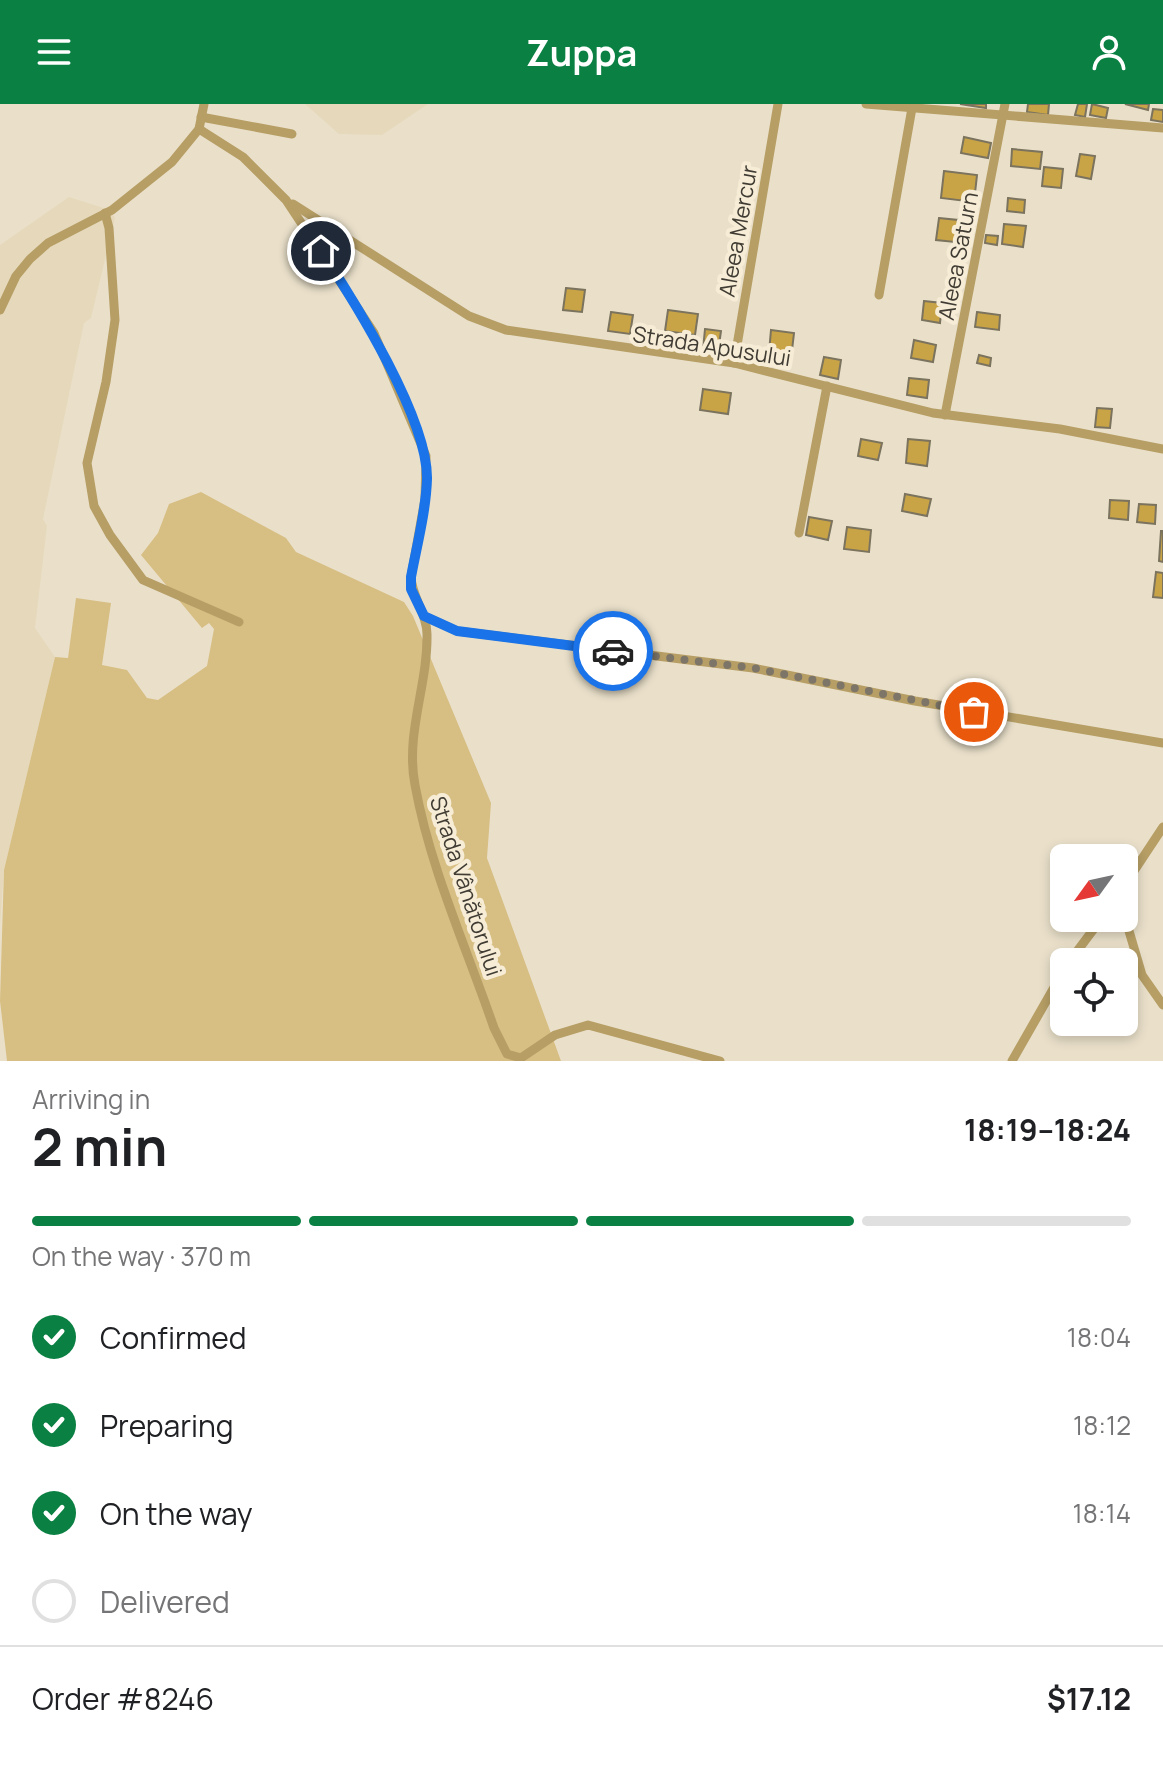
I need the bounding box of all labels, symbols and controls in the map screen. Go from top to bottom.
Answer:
text: Zuppa [526,28,637,77]
icon: menu [32,30,76,74]
icon: person [1087,30,1131,74]
street label: Aleea Mercur [712,163,764,299]
street label: Aleea Saturn [931,189,985,323]
pin [287,217,355,285]
icon: home [299,229,343,273]
street label: Strada Apusului [631,319,793,373]
courier [573,611,653,691]
icon: car [591,629,635,673]
pin [940,678,1008,746]
icon: bag [952,690,996,734]
street label: Strada Vânătorului [423,792,509,980]
north arrow [1050,844,1138,932]
map controls [1050,844,1138,1036]
button: locate [1050,948,1138,1036]
text: Arriving in [32,1081,150,1117]
text: 18:19–18:24 [964,1109,1131,1150]
text: 2 min [32,1111,167,1182]
text: On the way · 370 m [32,1238,251,1274]
icon: check [32,1315,76,1359]
text: Confirmed [100,1317,247,1358]
text: 18:04 [1067,1319,1131,1355]
icon: check [32,1403,76,1447]
text: Preparing [100,1405,234,1446]
text: 18:12 [1073,1407,1131,1443]
icon: check [32,1491,76,1535]
text: On the way [100,1493,253,1534]
text: 18:14 [1073,1495,1131,1531]
text: Delivered [100,1581,230,1622]
text: Order #8246 [32,1678,214,1719]
text: $17.12 [1047,1678,1131,1719]

